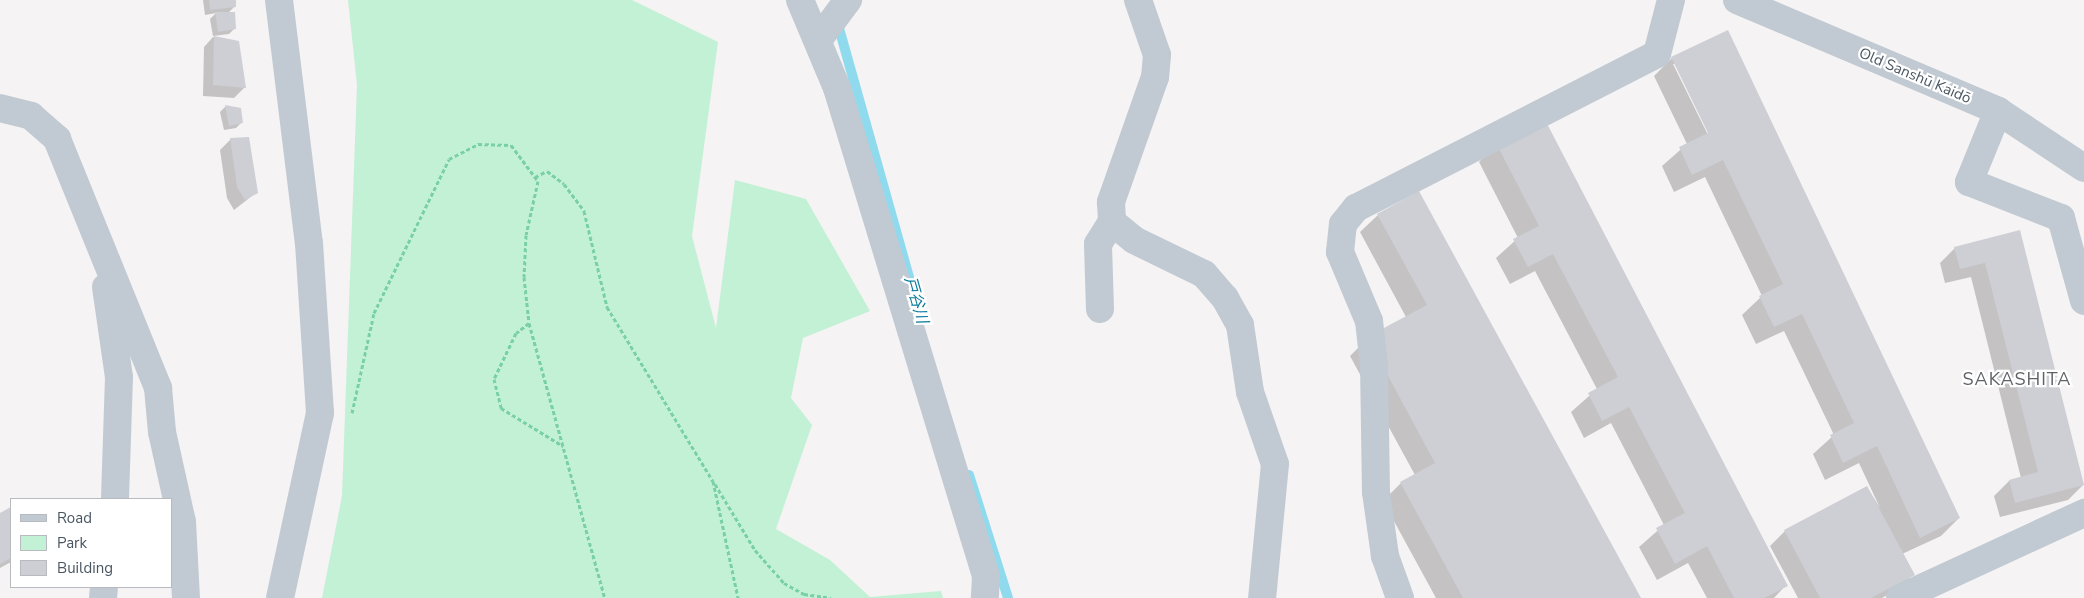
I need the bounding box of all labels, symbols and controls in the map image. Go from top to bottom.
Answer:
street label: Old Sanshū Kaidō [1856,44,1974,108]
water label: 戸谷川 [900,274,932,326]
district label: SAKASHITA [1961,368,2073,390]
legend [10,498,172,588]
text: Road [57,508,92,528]
text: Park [57,533,87,553]
text: Building [57,558,113,578]

